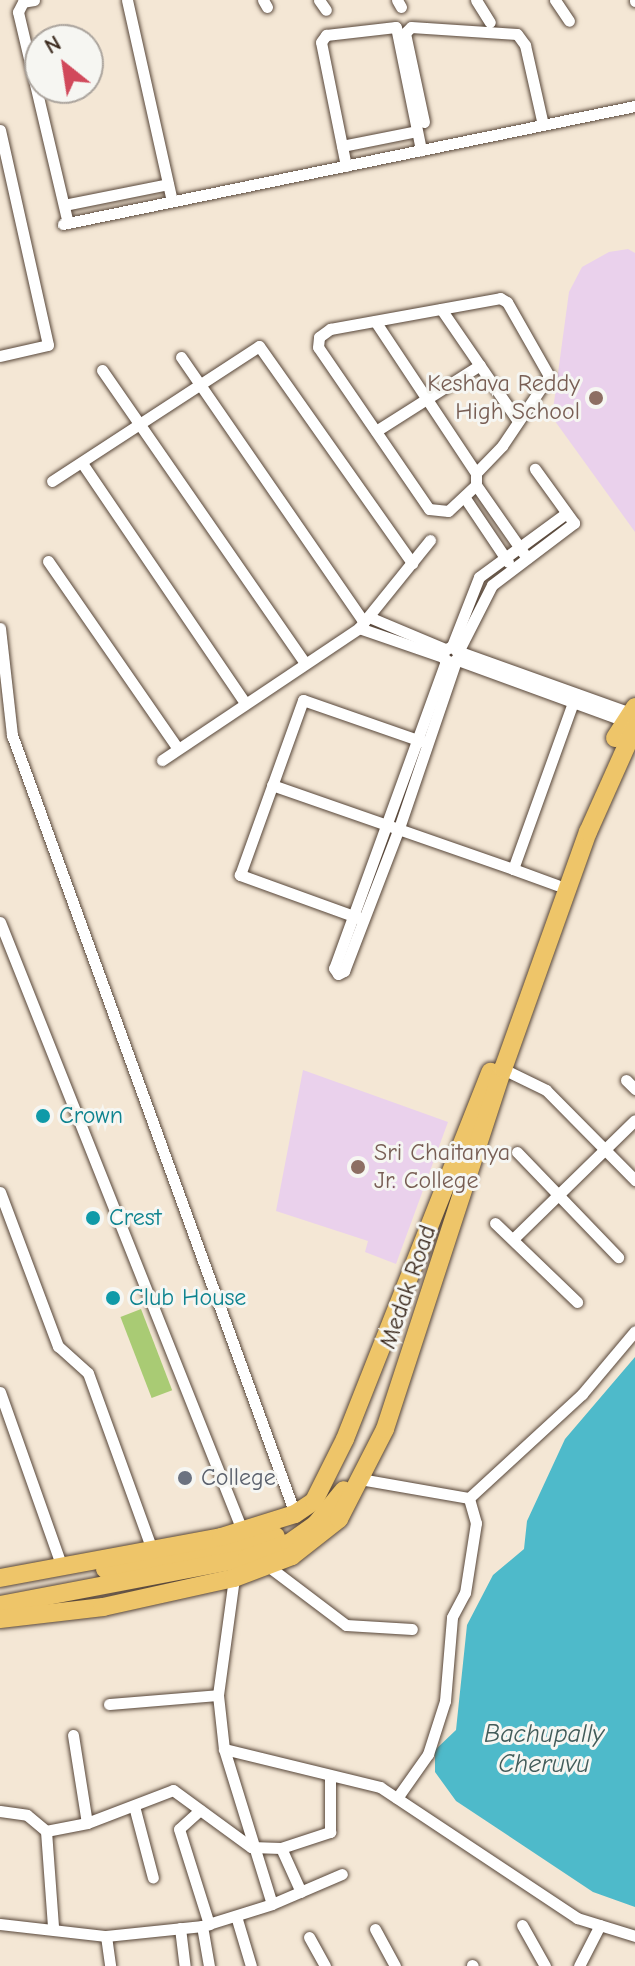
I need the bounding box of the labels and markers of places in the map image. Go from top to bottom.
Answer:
place label: Keshava Reddy High School [427,370,580,426]
marker: Keshava Reddy High School [587,389,605,407]
place label: Crown [59,1102,123,1130]
marker: Crown [34,1107,52,1125]
place label: Sri Chaitanya Jr. College [374,1139,510,1195]
marker: Sri Chaitanya Jr. College [349,1158,367,1176]
place label: Crest [109,1204,162,1232]
marker: Crest [84,1209,102,1227]
place label: Club House [129,1284,246,1312]
marker: Club House [104,1289,122,1307]
place label: College [201,1464,276,1492]
marker: College [176,1469,194,1487]

